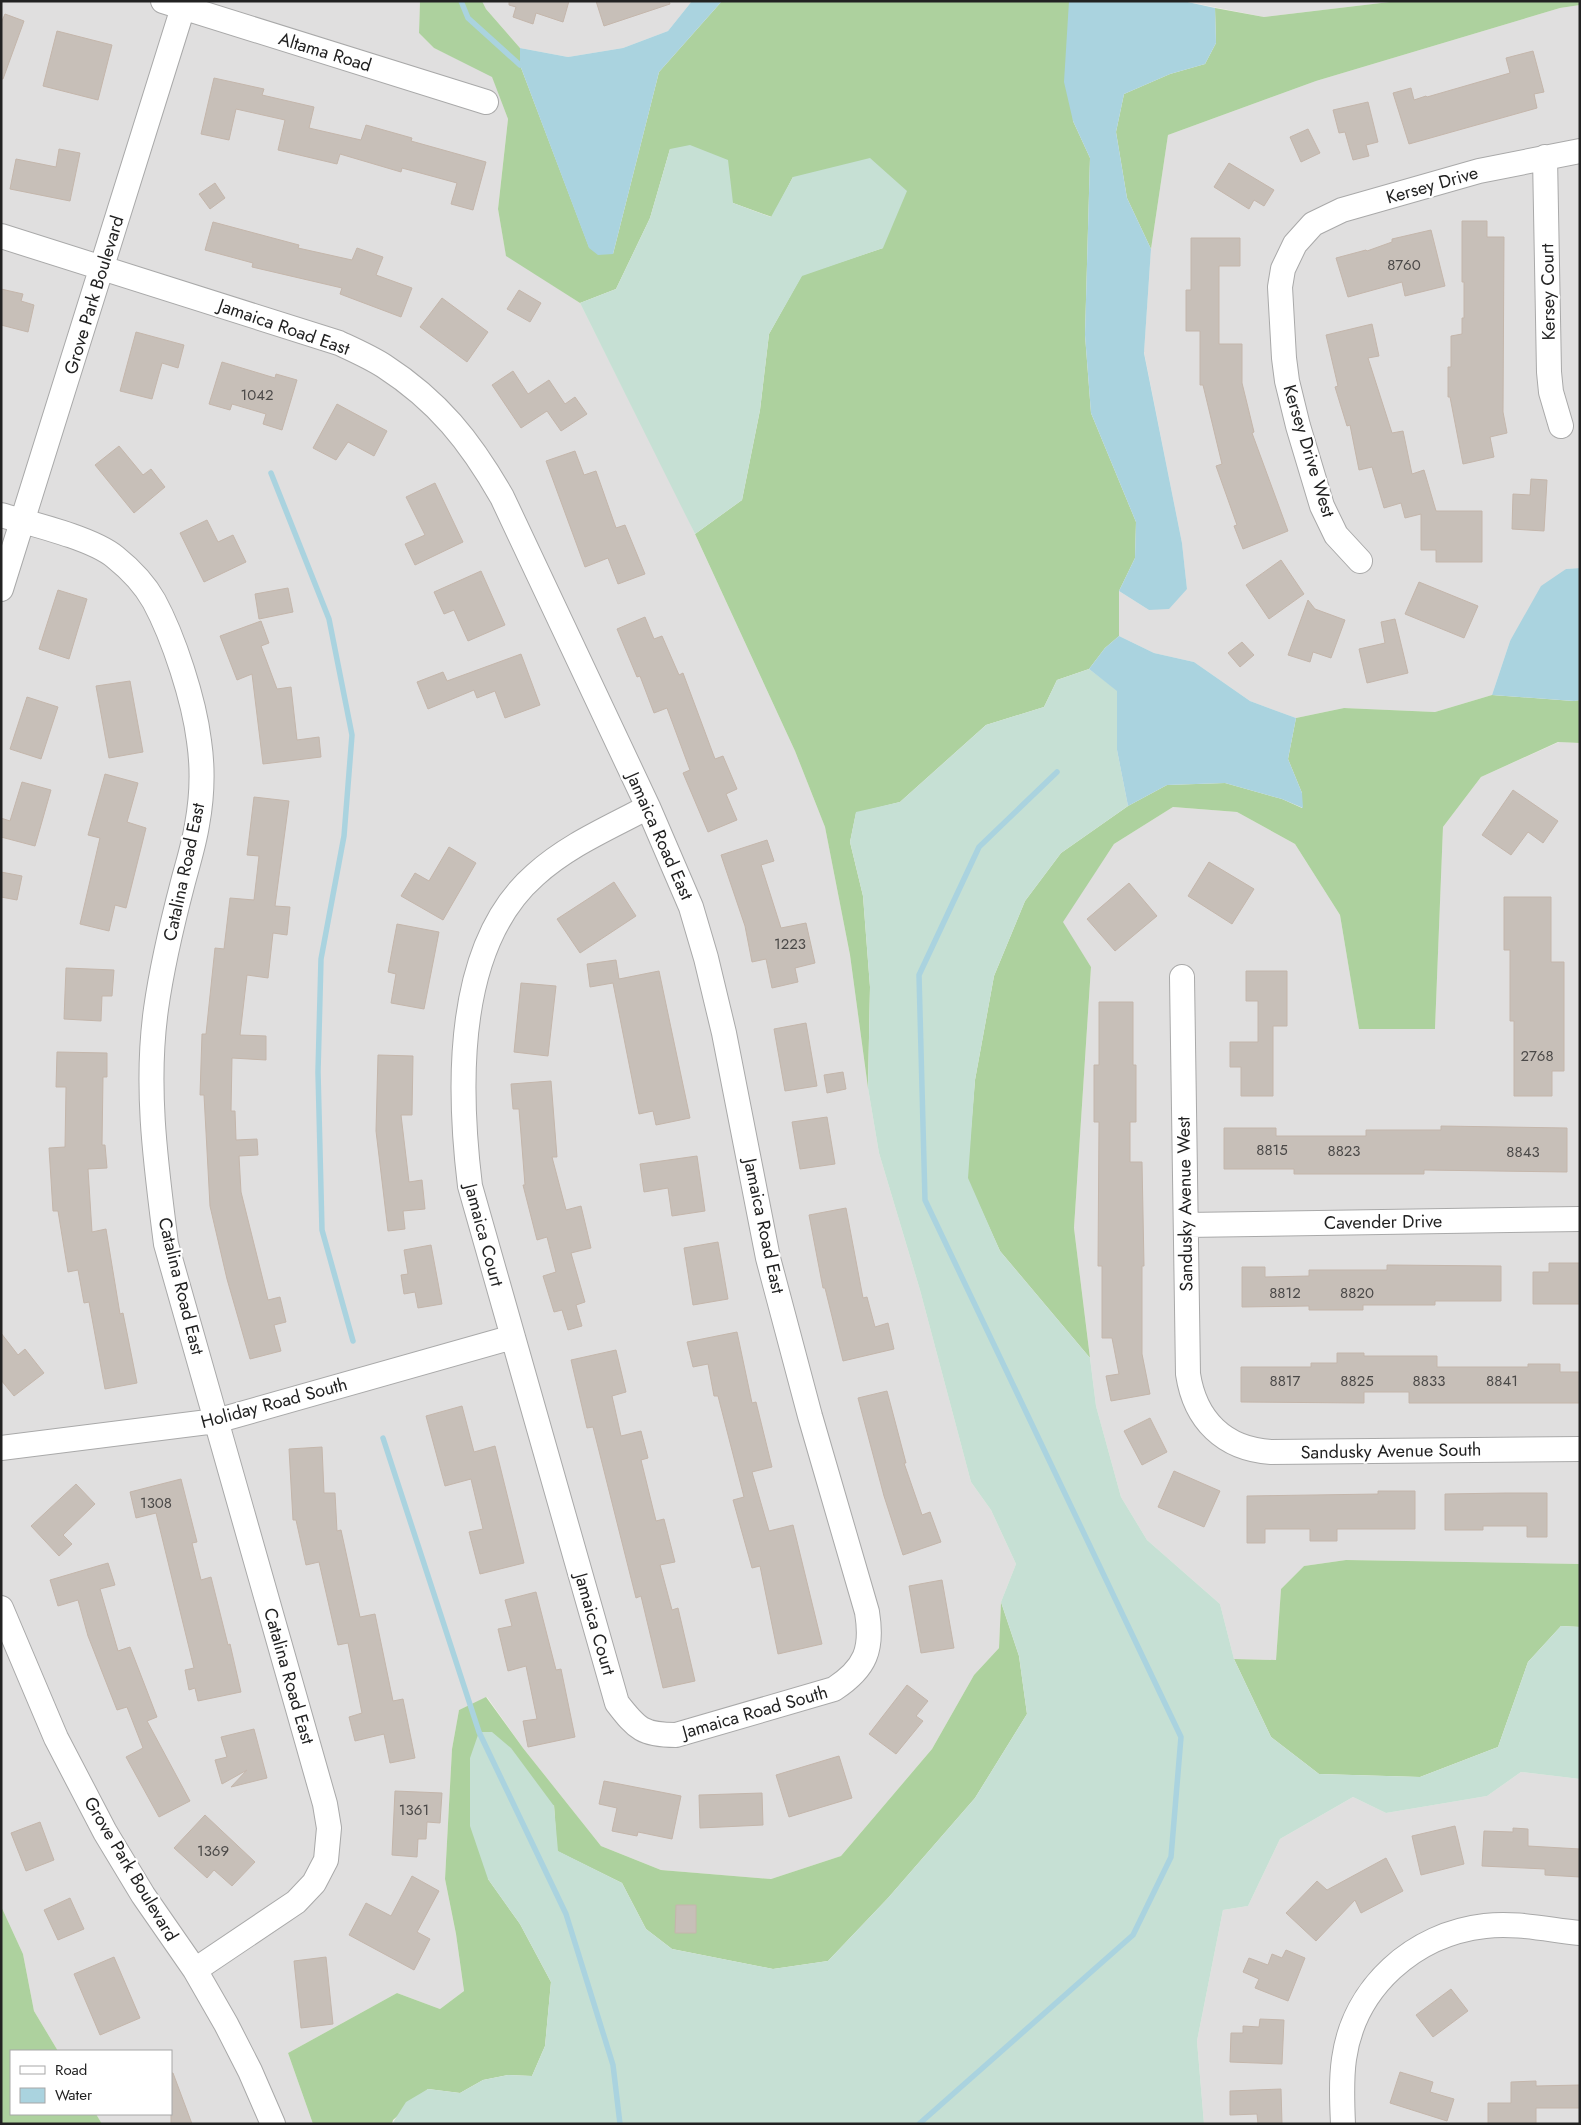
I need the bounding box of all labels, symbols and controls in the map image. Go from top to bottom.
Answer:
street label: Altama Road [275,26,375,78]
street label: Kersey Drive [1383,159,1481,211]
street label: Grove Park Boulevard [57,212,131,378]
street label: Kersey Court [1534,243,1562,341]
house number: 8760 [1387,254,1421,276]
street label: Jamaica Road East [213,292,354,362]
street label: Kersey Drive West [1276,382,1342,521]
house number: 1042 [240,384,274,406]
street label: Jamaica Road East [619,766,700,905]
street label: Catalina Road East [157,800,211,943]
house number: 1223 [774,933,806,955]
house number: 2768 [1520,1045,1554,1067]
street label: Sandusky Avenue West [1170,1116,1200,1292]
house number: 8815 [1256,1139,1288,1161]
house number: 8823 [1327,1140,1361,1162]
house number: 8843 [1506,1141,1540,1163]
street label: Jamaica Road East [737,1154,791,1297]
street label: Jamaica Court [457,1179,510,1290]
street label: Cavender Drive [1324,1208,1442,1236]
street label: Catalina Road East [151,1215,211,1358]
house number: 8812 [1269,1282,1301,1304]
house number: 8820 [1340,1282,1374,1304]
house number: 8817 [1269,1370,1301,1392]
house number: 8825 [1340,1370,1374,1392]
house number: 8833 [1413,1370,1445,1392]
house number: 8841 [1486,1370,1518,1392]
street label: Holiday Road South [198,1371,350,1435]
street label: Sandusky Avenue South [1300,1436,1482,1466]
house number: 1308 [140,1492,172,1514]
street label: Jamaica Court [567,1568,622,1679]
street label: Catalina Road East [257,1605,321,1748]
street label: Jamaica Road South [677,1679,831,1746]
street label: Grove Park Boulevard [77,1792,185,1946]
house number: 1361 [399,1799,429,1821]
house number: 1369 [197,1840,229,1862]
legend [10,2050,172,2115]
text: Road [55,2059,87,2081]
text: Water [55,2084,93,2106]

